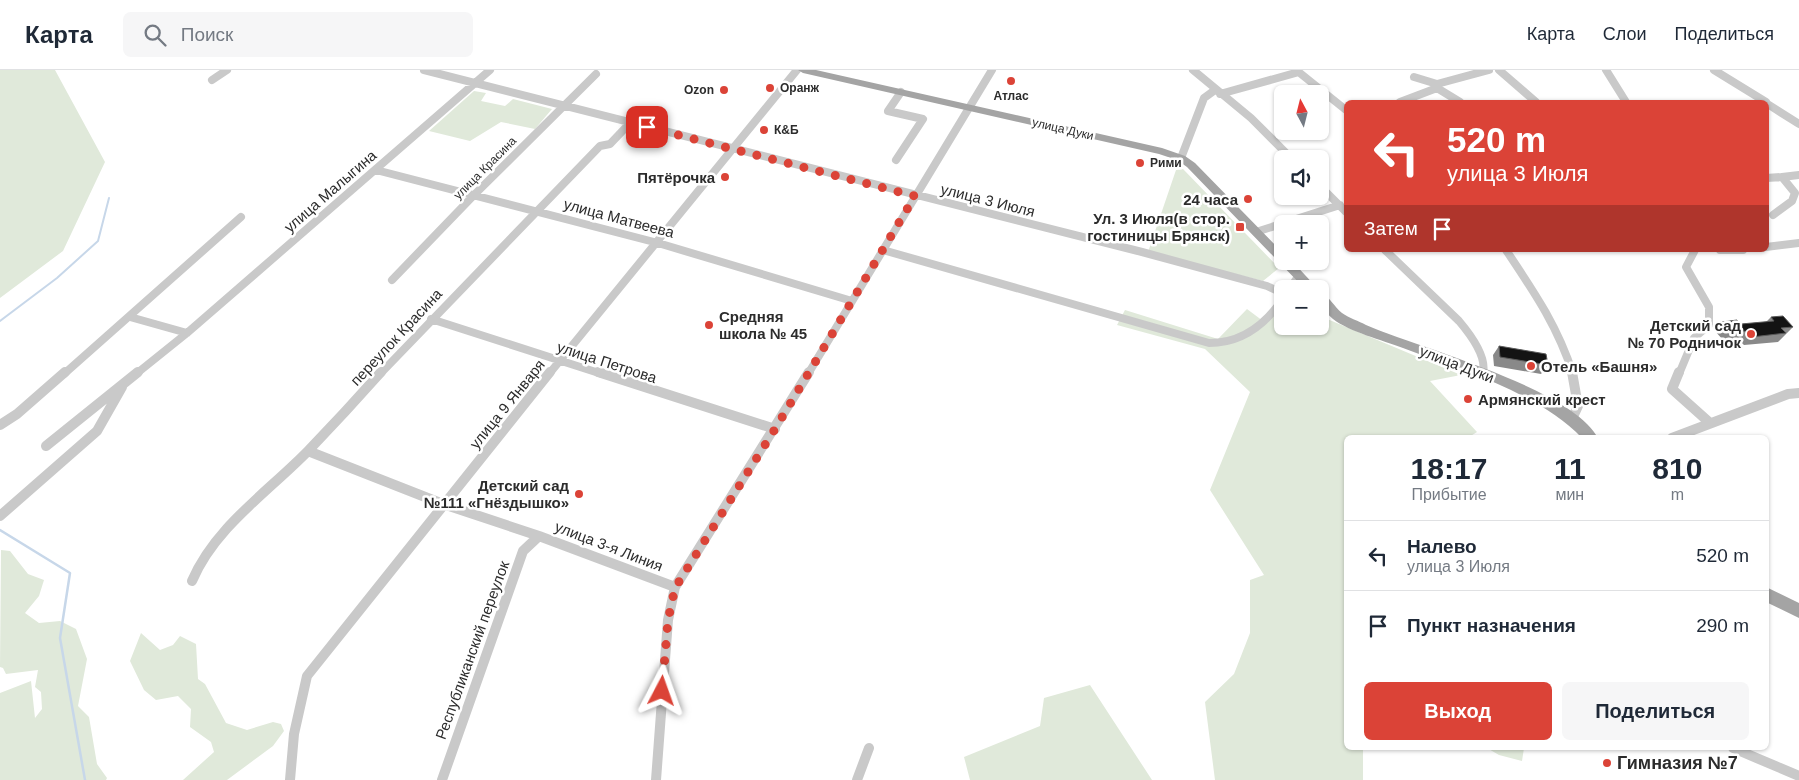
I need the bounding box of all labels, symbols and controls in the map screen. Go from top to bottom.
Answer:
search box [123,12,473,57]
text: Карта [25,21,93,48]
icon: search [141,21,169,49]
text: Поиск [181,24,233,45]
text: Карта [1527,24,1575,44]
text: Слои [1603,24,1647,44]
text: Поделиться [1675,24,1774,44]
marker: Атлас [1005,75,1017,87]
place label: Оранж [780,81,820,95]
marker: Оранж [764,82,776,94]
place label: Ozon [684,83,714,97]
marker: Ozon [718,84,730,96]
north arrow [1274,85,1329,140]
map controls [1274,85,1329,335]
place label: Атлас [993,89,1029,103]
pin [626,106,668,148]
icon: arrive [633,113,661,141]
street label: улица Дуки [1031,115,1095,143]
icon: left [1364,120,1429,185]
text: 520 m [1447,120,1546,159]
place label: К&Б [774,123,799,137]
marker: К&Б [758,124,770,136]
street label: улица Красина [451,134,519,202]
street label: улица Малыгина [280,146,380,236]
button: sound [1274,150,1329,205]
place label: Рими [1150,156,1182,170]
marker: Рими [1134,157,1146,169]
text: улица 3 Июля [1447,161,1589,186]
place label: Пятёрочка [637,169,716,186]
marker: Пятёрочка [719,171,731,183]
street label: улица 3 Июля [939,180,1037,220]
place label: 24 часа [1183,191,1239,208]
marker: 24 часа [1242,193,1254,205]
street label: улица Матвеева [562,195,677,241]
place label: Ул. 3 Июля(в стор. гостиницы Брянск) [1087,210,1230,244]
button: + [1274,215,1329,270]
icon: arrive [1428,215,1456,243]
text: Затем [1364,218,1418,239]
marker: Ул. 3 Июля(в стор. гостиницы Брянск) [1234,221,1246,233]
button: − [1274,280,1329,335]
street label: переулок Красина [347,285,446,389]
place label: Средняя школа № 45 [719,308,807,342]
place label: Детский сад № 70 Родничок [1627,317,1741,351]
marker: Средняя школа № 45 [703,319,715,331]
marker: Детский сад № 70 Родничок [1745,328,1757,340]
street label: улица Петрова [555,338,660,386]
street label: улица Дуки [1417,342,1497,386]
street label: улица 9 Января [466,356,548,452]
place label: Отель «Башня» [1541,358,1657,375]
marker: Отель «Башня» [1525,360,1537,372]
place label: Армянский крест [1478,391,1606,408]
marker: Армянский крест [1462,393,1474,405]
text: 18:17 [1411,452,1487,485]
text: 11 [1554,452,1586,485]
text: 810 [1652,452,1702,485]
place label: Детский сад №111 «Гнёздышко» [424,477,569,511]
text: Прибытие [1411,486,1487,503]
text: мин [1555,486,1584,503]
text: m [1671,486,1684,503]
marker: Детский сад №111 «Гнёздышко» [573,488,585,500]
street label: улица 3-я Линия [553,518,665,574]
text: Налево [1407,536,1477,557]
icon: left [1364,542,1392,570]
text: 520 m [1696,545,1749,566]
street label: Республиканский переулок [432,558,512,741]
text: улица 3 Июля [1407,558,1510,575]
icon: arrive [1364,612,1392,640]
text: Пункт назначения [1407,615,1576,636]
text: 290 m [1696,615,1749,636]
position arrow [635,664,687,716]
button: Выход [1364,682,1552,740]
button: Поделиться [1562,682,1749,740]
place label: Гимназия №7 [1617,753,1738,773]
marker: Гимназия №7 [1601,757,1613,769]

